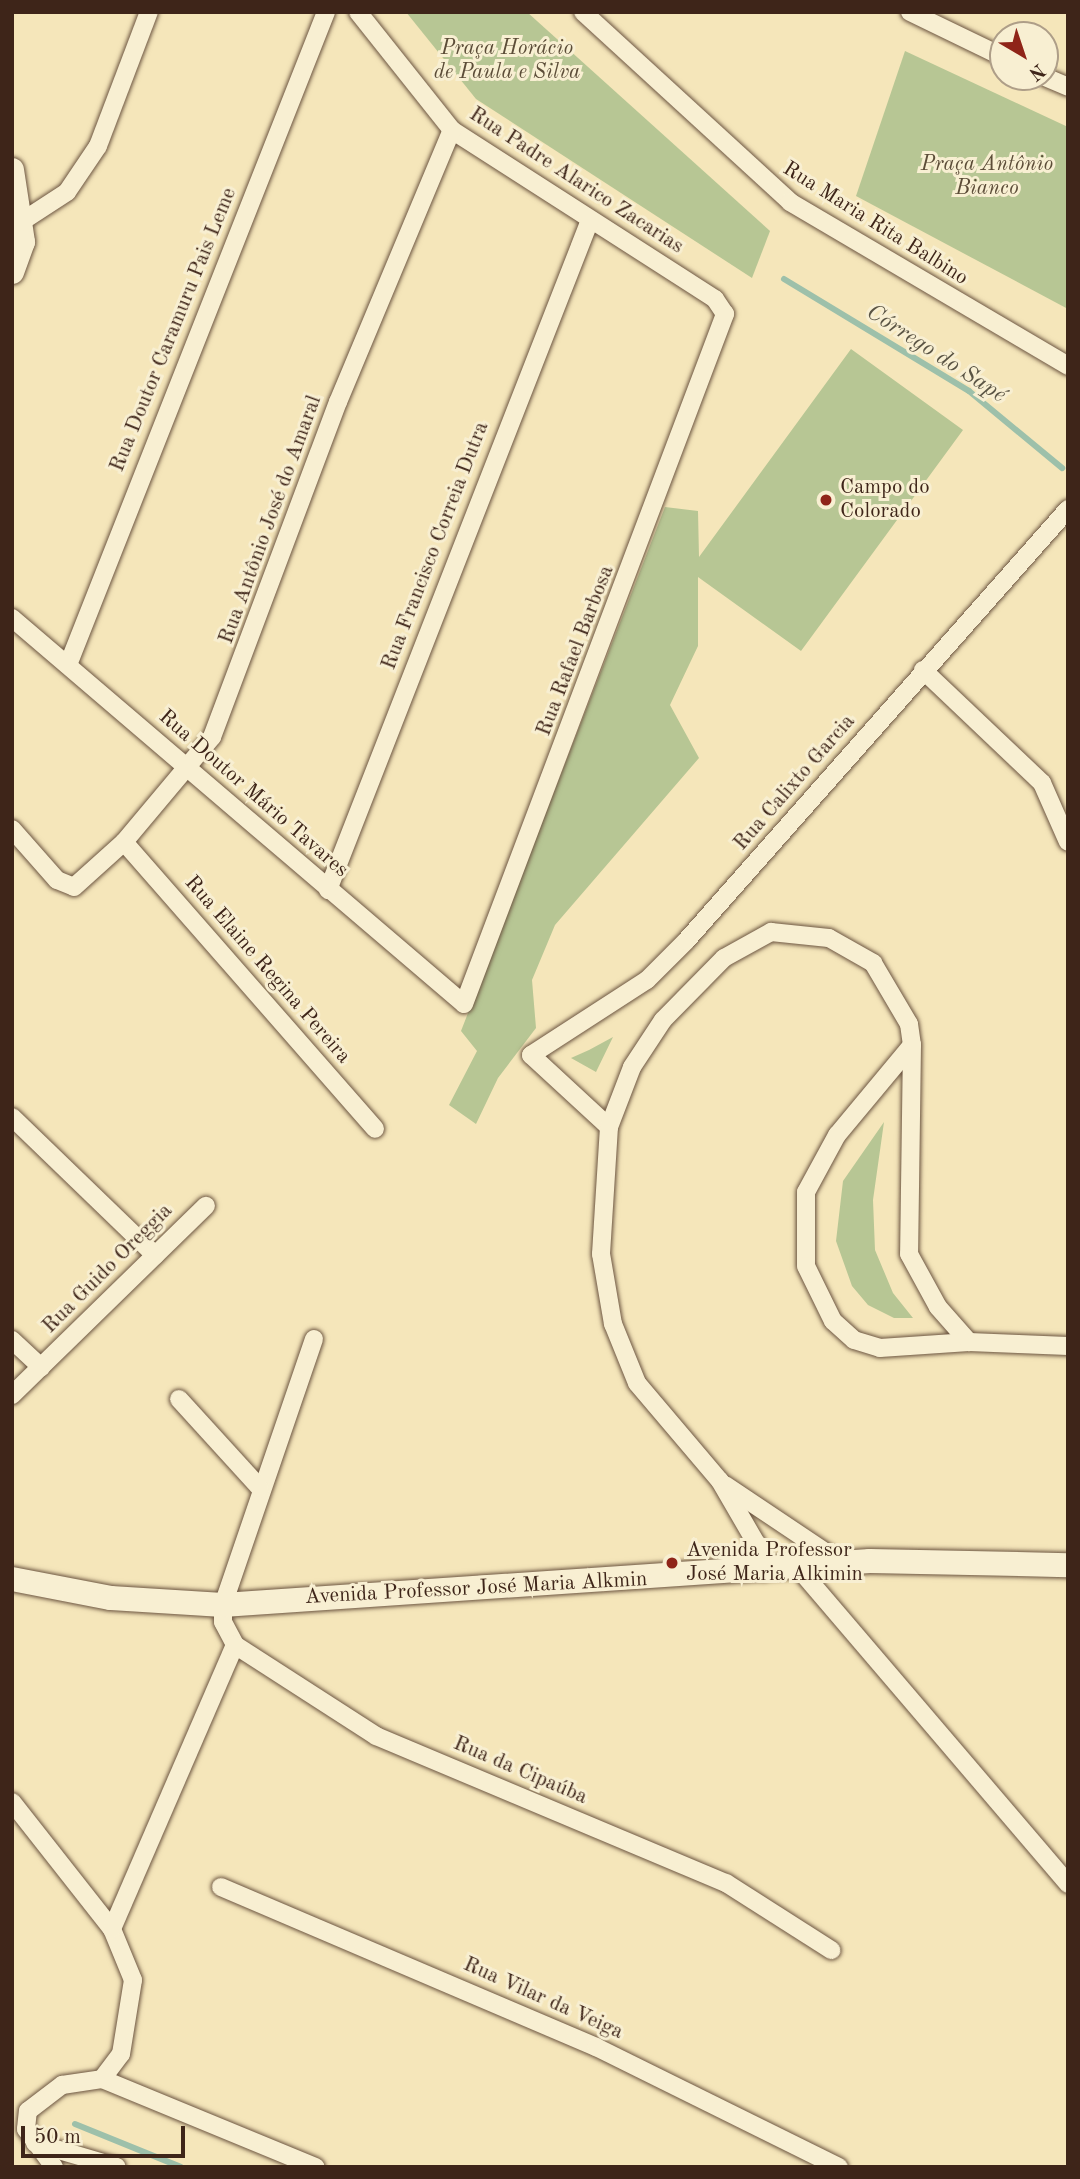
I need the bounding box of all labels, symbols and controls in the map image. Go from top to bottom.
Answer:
north arrow [989,21,1059,91]
park label: Praça Horácio de Paula e Silva [434,36,580,86]
text: N [1025,59,1048,83]
street label: Rua Padre Alarico Zacarias [464,102,688,260]
park label: Praça Antônio Bianco [921,152,1053,202]
street label: Rua Maria Rita Balbino [778,157,972,291]
street label: Rua Doutor Caramuru Pais Leme [105,184,243,476]
water label: Córrego do Sapé [861,299,1011,409]
street label: Rua Antônio José do Amaral [214,392,328,648]
street label: Rua Francisco Correia Dutra [377,418,495,674]
place label: Campo do Colorado [840,475,930,525]
marker: Campo do Colorado [818,492,834,508]
street label: Rua Rafael Barbosa [532,562,620,740]
street label: Rua Doutor Mário Tavares [153,705,353,883]
street label: Rua Calixto Garcia [729,710,861,856]
street label: Rua Elaine Regina Pereira [179,871,355,1069]
street label: Rua Guido Oreggia [38,1199,178,1339]
place label: Avenida Professor José Maria Alkimin [686,1538,863,1588]
marker: Avenida Professor José Maria Alkimin [664,1555,680,1571]
street label: Avenida Professor José Maria Alkmin [304,1567,648,1611]
street label: Rua da Cipaúba [449,1731,591,1811]
street label: Rua Vilar da Veiga [459,1952,627,2046]
scale bar [24,2112,189,2156]
text: 50 m [34,2127,81,2148]

